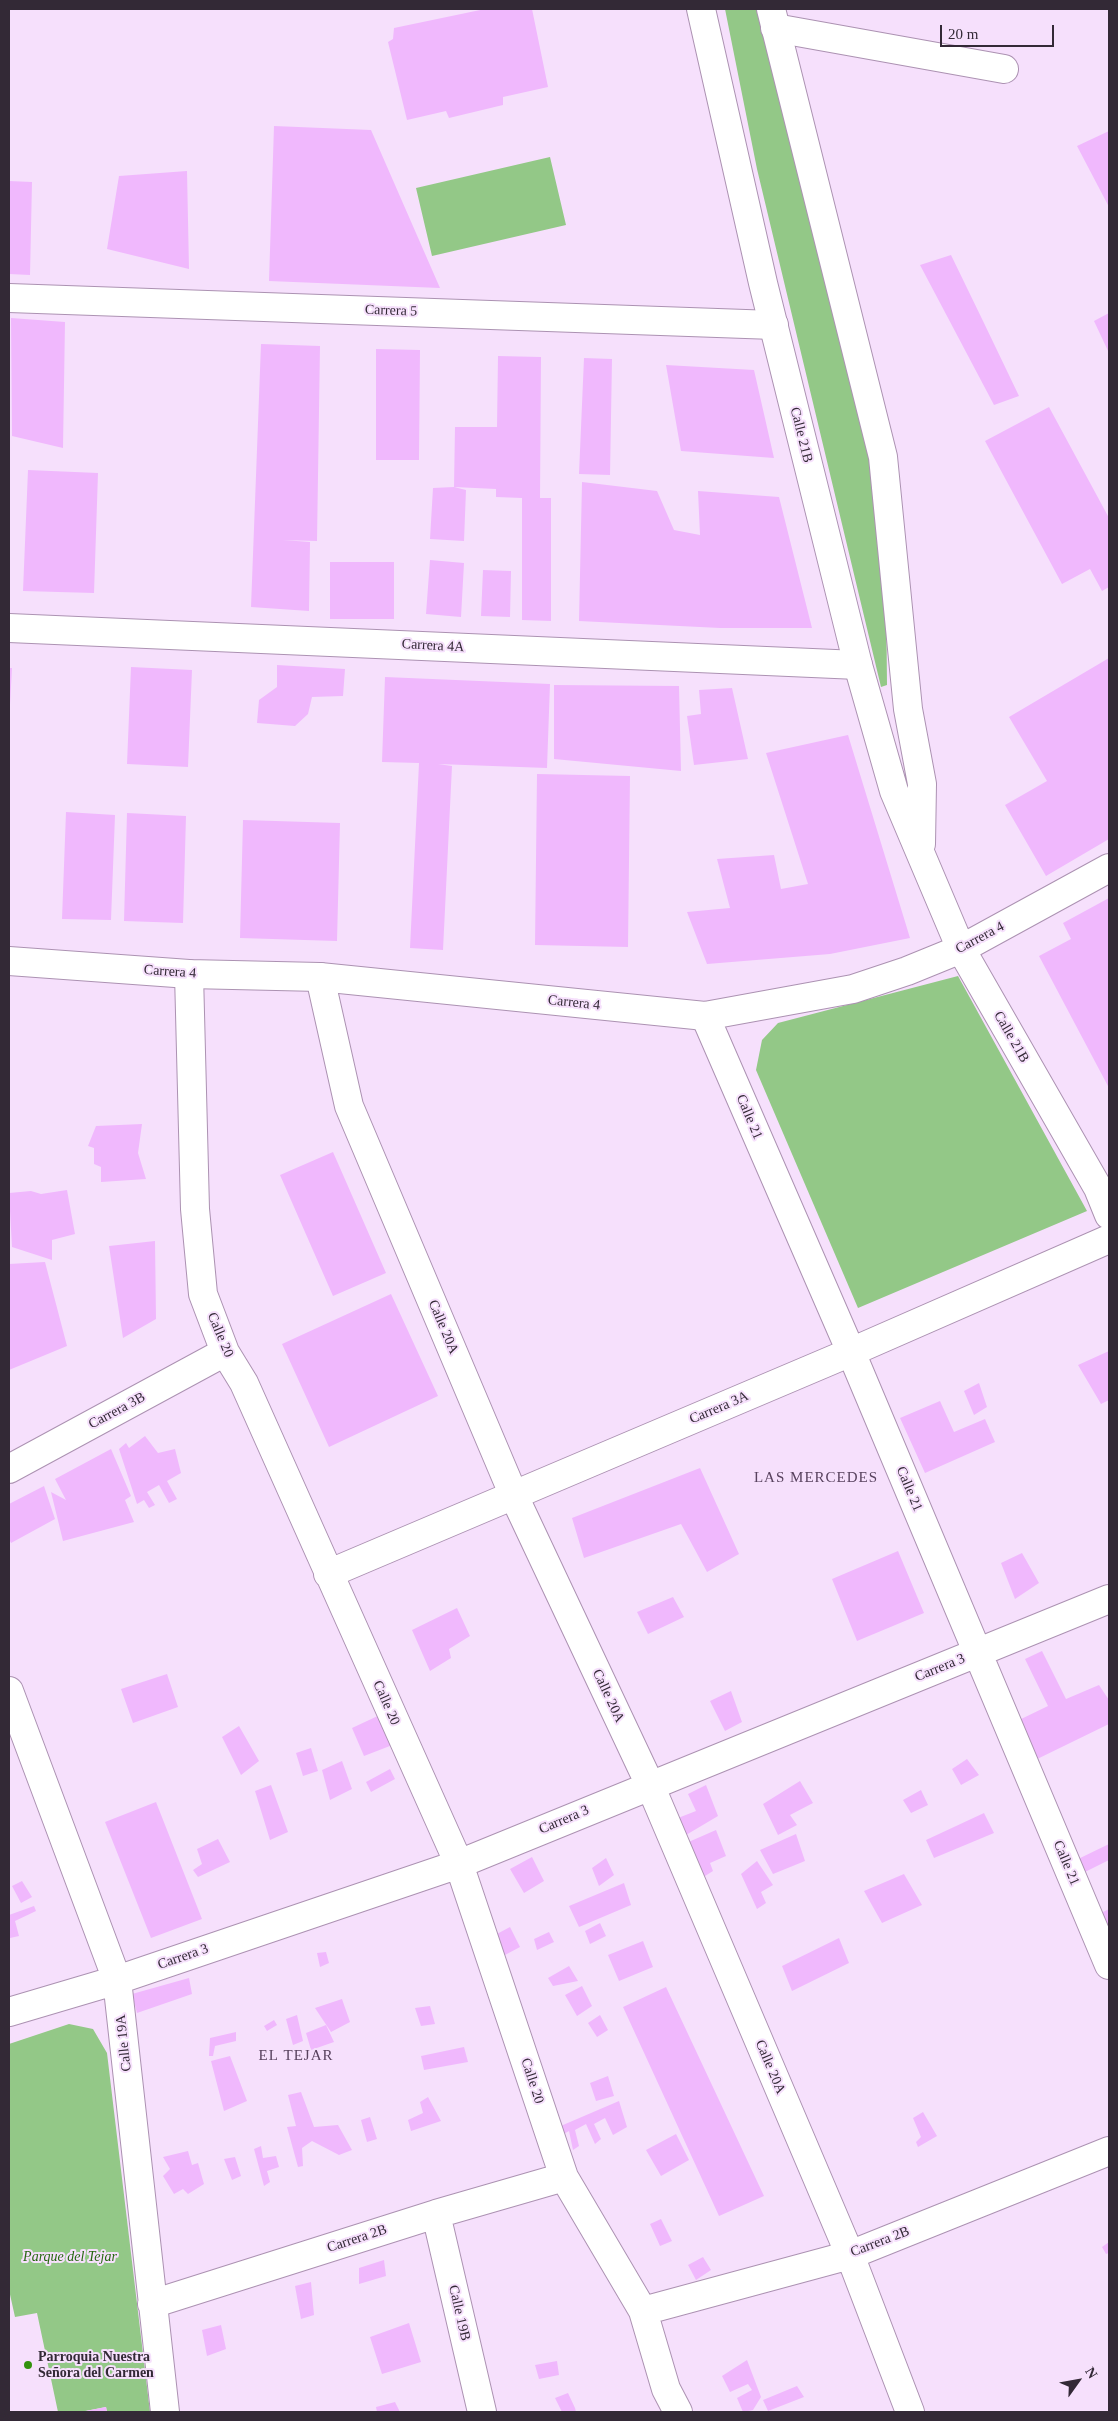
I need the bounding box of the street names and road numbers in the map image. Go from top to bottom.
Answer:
street label: Carrera 5 [364,302,418,320]
street label: Calle 21B [786,406,816,464]
street label: Carrera 4A [401,636,465,656]
street label: Carrera 4 [953,918,1007,958]
street label: Carrera 4 [143,962,197,982]
street label: Carrera 4 [547,992,601,1014]
street label: Calle 21B [990,1008,1032,1066]
street label: Calle 21 [732,1092,766,1142]
street label: Calle 20A [424,1297,462,1357]
street label: Calle 20 [203,1310,237,1360]
street label: Carrera 3A [687,1388,751,1428]
street label: Carrera 3B [86,1389,148,1433]
street label: Calle 21 [892,1464,926,1514]
street label: Carrera 3 [913,1650,967,1686]
street label: Calle 20A [588,1667,628,1725]
street label: Calle 20 [369,1678,403,1728]
street label: Carrera 3 [537,1802,591,1838]
street label: Calle 21 [1049,1838,1083,1888]
street label: Carrera 3 [155,1941,211,1973]
street label: Calle 19A [113,2014,135,2072]
street label: Calle 20A [751,2037,789,2097]
street label: Calle 20 [517,2056,547,2106]
street label: Carrera 2B [325,2221,389,2257]
street label: Carrera 2B [848,2223,912,2261]
street label: Calle 19B [444,2284,474,2342]

